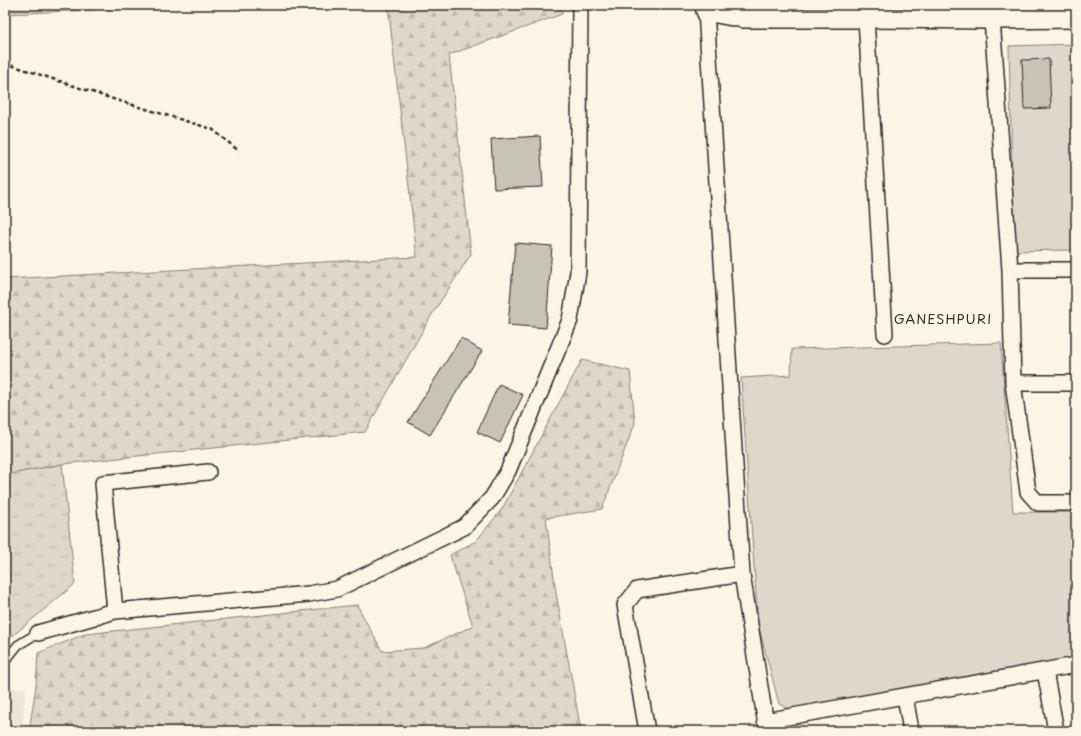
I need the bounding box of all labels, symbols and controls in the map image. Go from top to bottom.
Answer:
district label: GANESHPURI [894,309,992,328]

